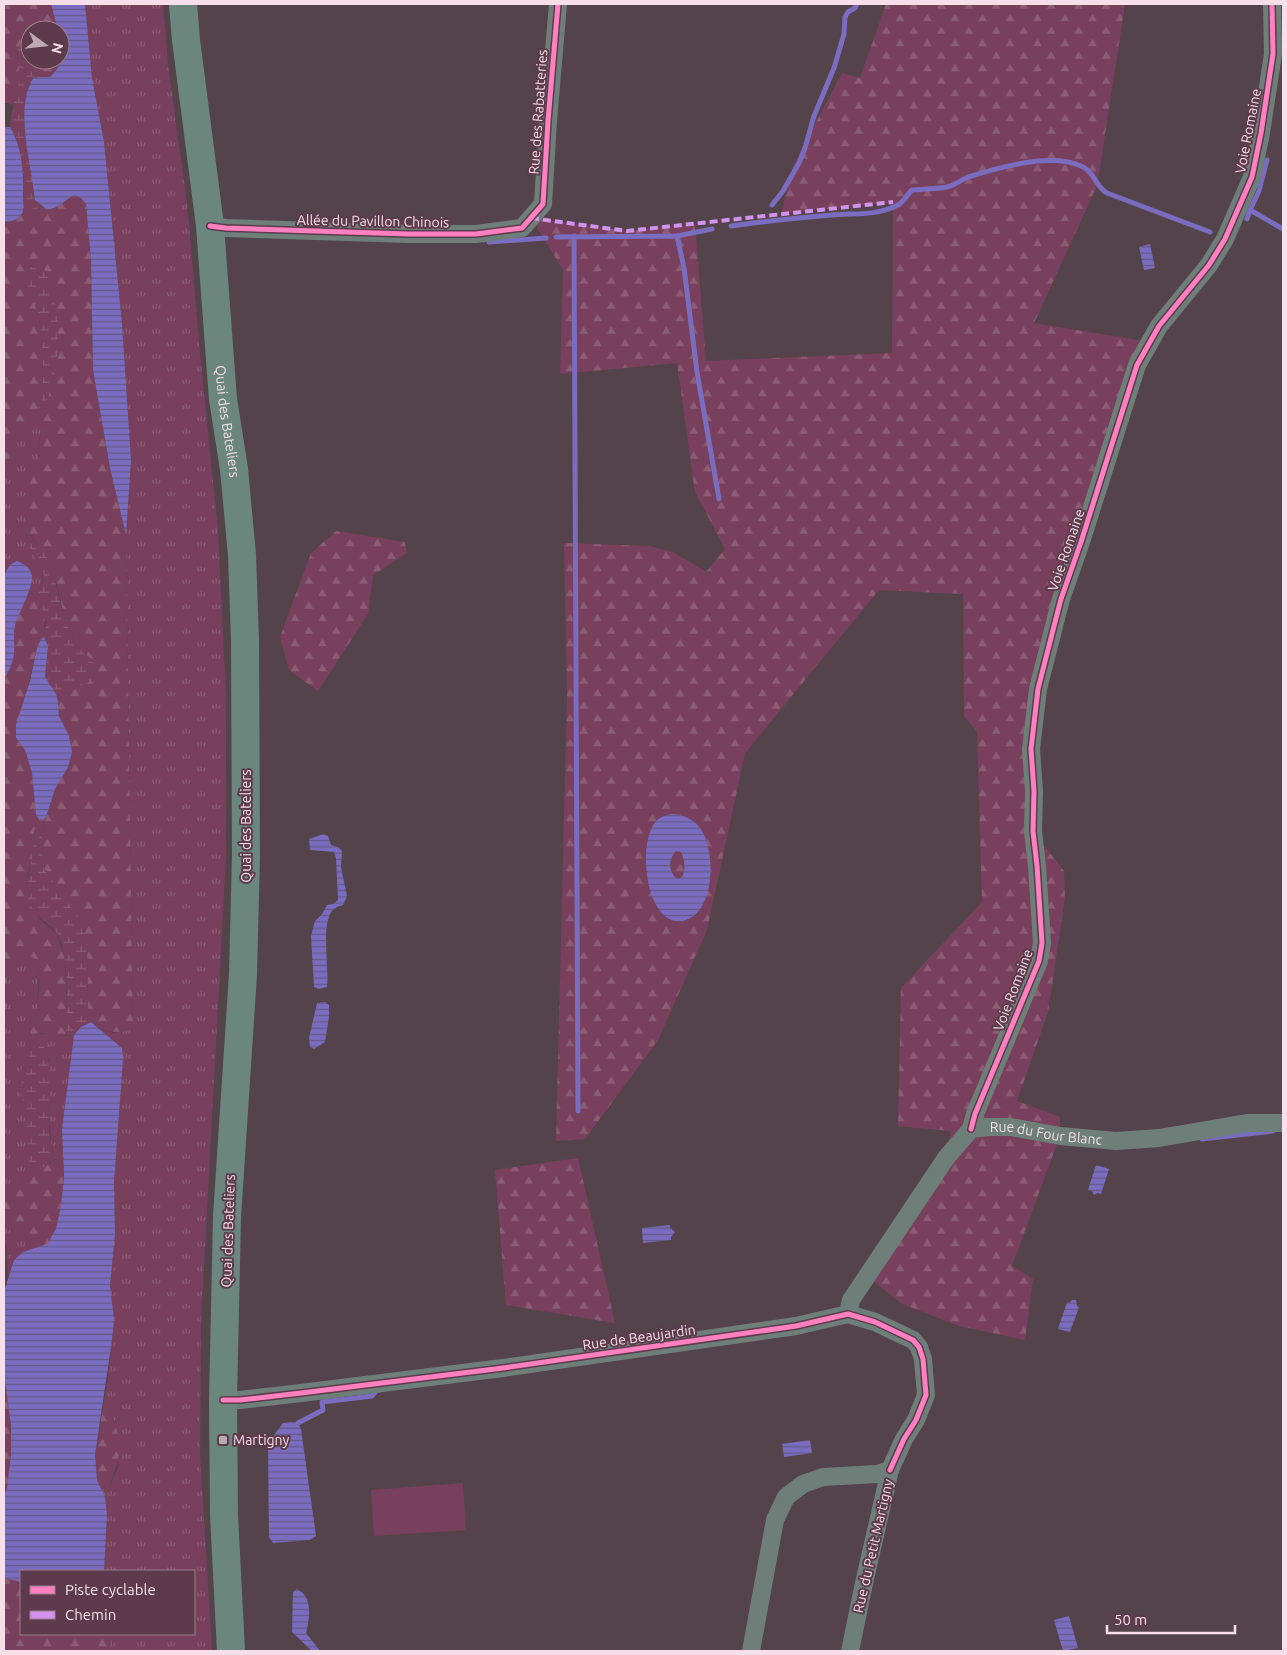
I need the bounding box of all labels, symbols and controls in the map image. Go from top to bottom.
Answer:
north arrow [20,20,70,70]
text: N [48,41,67,55]
street label: Rue des Rabatteries [526,49,550,175]
street label: Voie Romaine [1232,87,1264,175]
street label: Allée du Pavillon Chinois [297,212,449,230]
street label: Quai des Bateliers [212,365,243,478]
street label: Voie Romaine [1044,507,1088,593]
street label: Quai des Bateliers [238,769,254,883]
street label: Voie Romaine [990,947,1036,1033]
street label: Rue du Four Blanc [990,1119,1103,1148]
street label: Quai des Bateliers [218,1174,238,1288]
street label: Rue de Beaujardin [581,1321,697,1353]
place label: Martigny [233,1432,290,1448]
marker: Martigny [217,1434,229,1446]
street label: Rue du Petit Martigny [850,1477,896,1614]
legend [20,1570,195,1635]
text: Piste cyclable [65,1581,156,1598]
scale bar [1107,1602,1234,1634]
text: Chemin [65,1606,116,1623]
text: 50 m [1114,1611,1147,1628]

